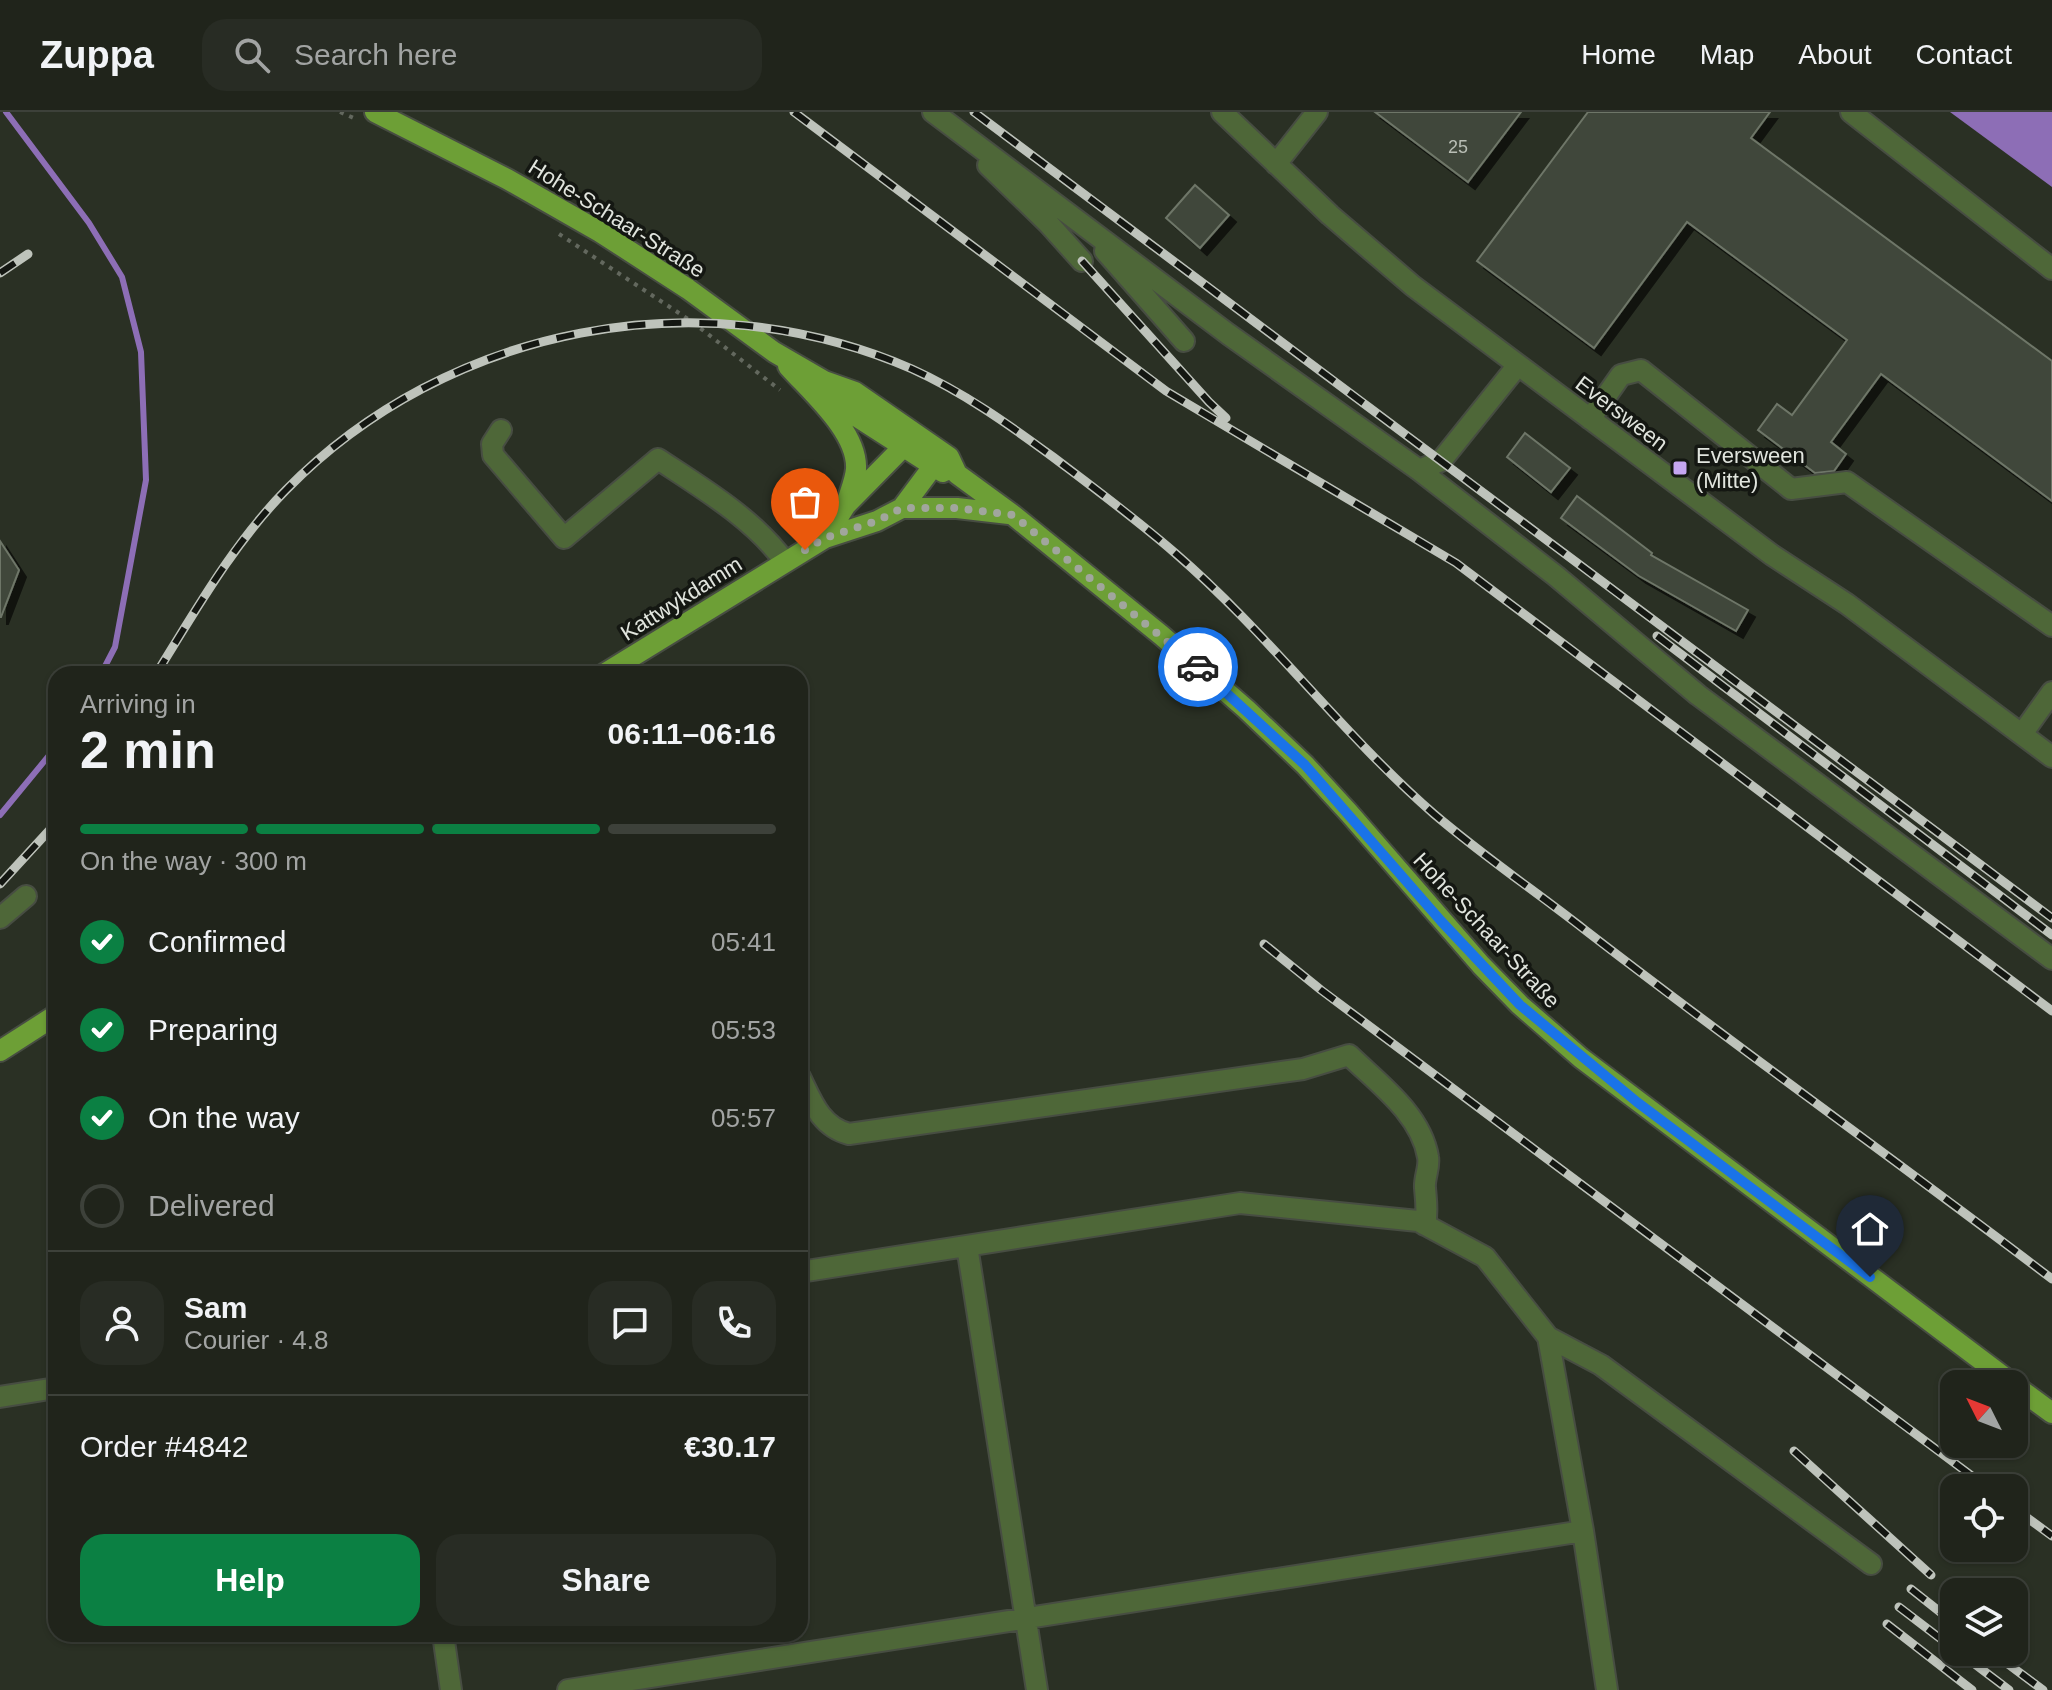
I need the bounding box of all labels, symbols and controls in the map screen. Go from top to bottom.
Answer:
search box [202,19,762,91]
icon: search [230,33,274,77]
text: Zuppa [40,34,154,76]
text: Search here [294,38,457,71]
text: Home [1581,39,1656,70]
text: Map [1700,39,1754,70]
text: About [1798,39,1872,70]
text: Contact [1916,39,2012,70]
house number: 25 [1448,137,1468,157]
street label: Hohe-Schaar-Straße [524,154,709,283]
street label: Eversween [1571,371,1673,456]
place label: Eversween (Mitte) [1696,443,1805,493]
marker: Eversween (Mitte) [1671,459,1689,477]
pin [771,468,839,550]
icon: bag [783,480,827,524]
street label: Kattwykdamm [616,551,746,646]
courier [1158,627,1238,707]
icon: car [1176,645,1220,689]
text: Arriving in [80,689,196,719]
text: 06:11–06:16 [608,717,776,750]
text: 2 min [80,721,216,779]
text: On the way · 300 m [80,846,307,876]
street label: Hohe-Schaar-Straße [1408,848,1565,1013]
icon: check [80,920,124,964]
text: Confirmed [148,925,286,958]
text: 05:41 [711,927,776,957]
icon: check [80,1008,124,1052]
text: Preparing [148,1013,278,1046]
text: 05:53 [711,1015,776,1045]
icon: check [80,1096,124,1140]
text: On the way [148,1101,300,1134]
text: 05:57 [711,1103,776,1133]
text: Delivered [148,1189,275,1222]
pin [1836,1195,1904,1277]
icon: home [1848,1207,1892,1251]
button: person [80,1281,164,1365]
button: chat [588,1281,672,1365]
button: phone [692,1281,776,1365]
text: Sam [184,1291,247,1324]
text: Courier · 4.8 [184,1325,329,1355]
north arrow [1940,1370,2028,1458]
map controls [1940,1370,2028,1666]
text: Order #4842 [80,1430,248,1463]
text: €30.17 [684,1430,776,1463]
button: locate [1940,1474,2028,1562]
button: Help [80,1534,420,1626]
button: Share [436,1534,776,1626]
button: layers [1940,1578,2028,1666]

